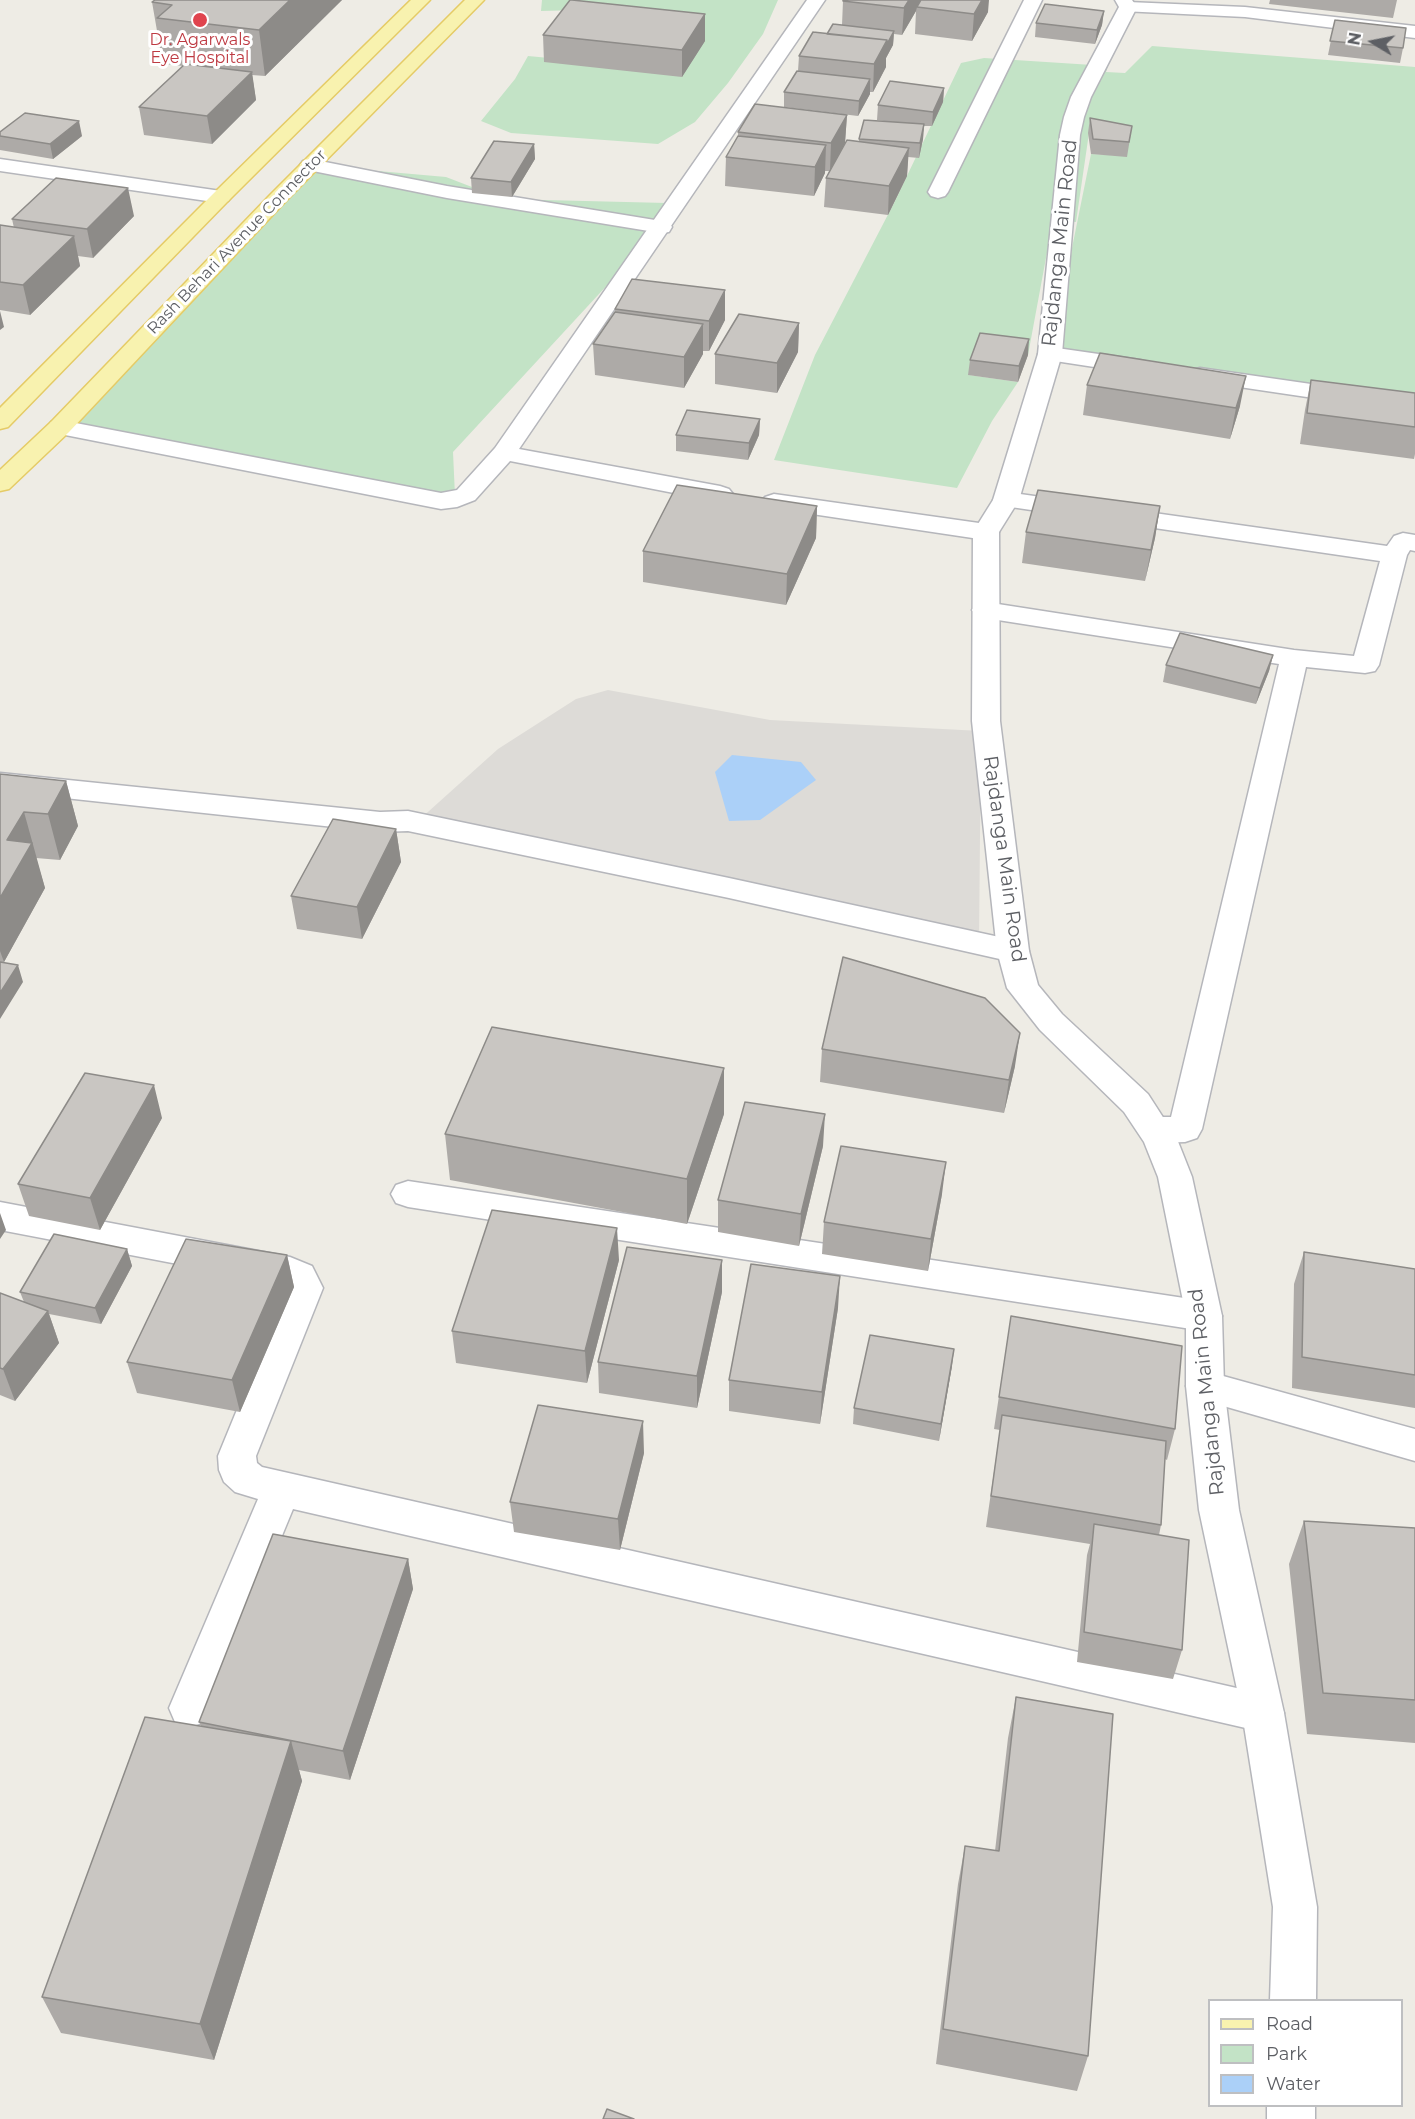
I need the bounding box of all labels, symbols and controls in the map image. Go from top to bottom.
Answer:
marker: Dr. Agarwals Eye Hospital [191,11,209,29]
north arrow [1343,12,1403,72]
place label: Dr. Agarwals Eye Hospital [150,30,250,68]
text: N [1344,31,1365,47]
street label: Rajdanga Main Road [1037,138,1083,348]
street label: Rash Behari Avenue Connector [144,146,330,338]
street label: Rajdanga Main Road [978,754,1030,964]
street label: Rajdanga Main Road [1184,1287,1230,1497]
legend [1208,1999,1403,2107]
text: Road [1266,2013,1313,2035]
text: Park [1266,2043,1307,2065]
text: Water [1266,2073,1321,2095]

